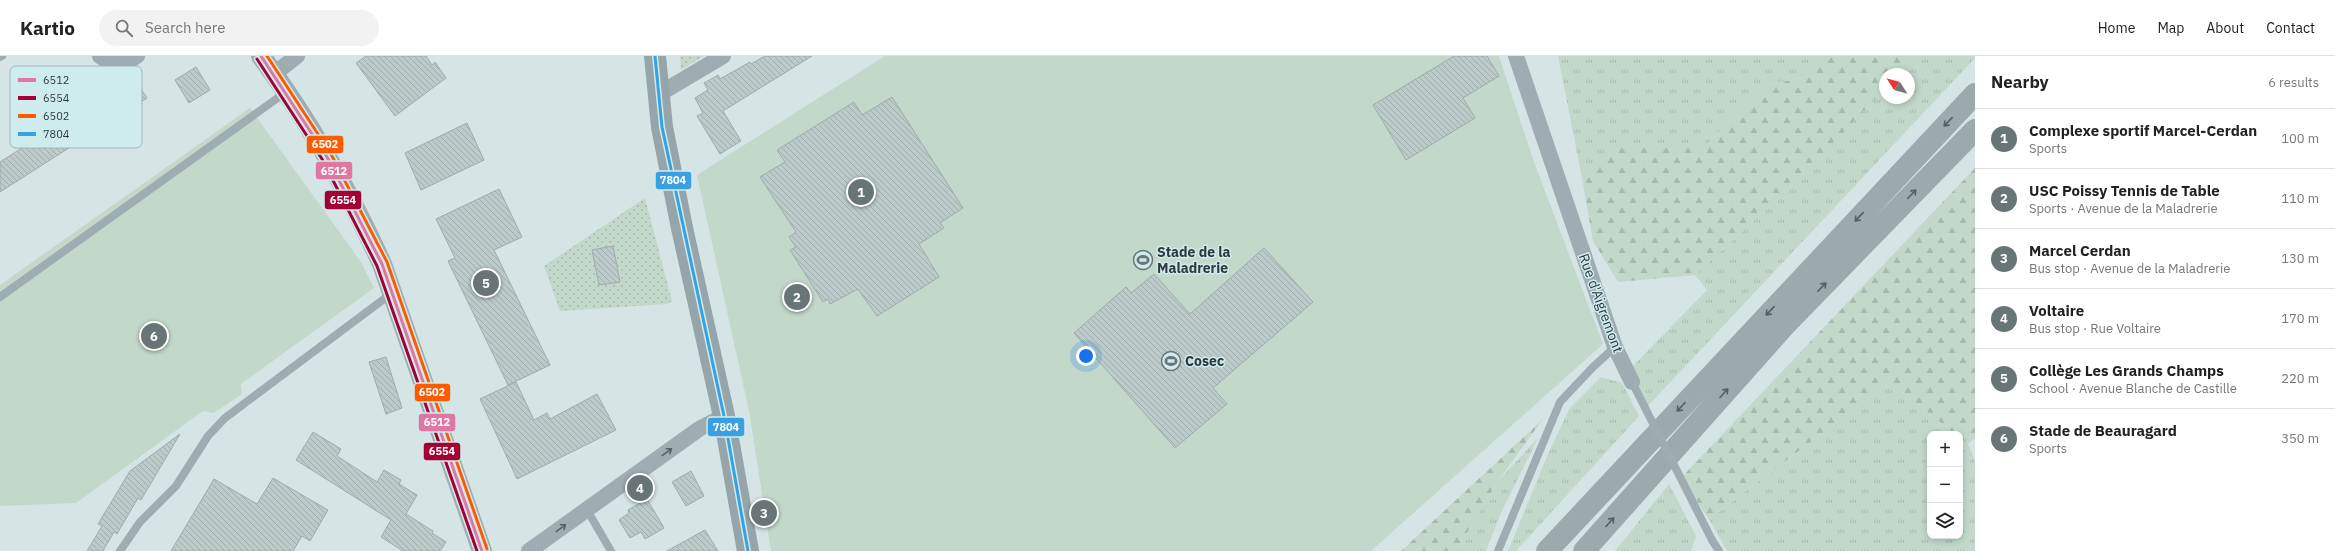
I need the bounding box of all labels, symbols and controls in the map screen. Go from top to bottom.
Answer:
search box [99,10,379,46]
text: Kartio [20,16,75,40]
icon: search [113,17,135,39]
text: Search here [145,18,225,37]
text: Home [2098,19,2135,37]
text: Map [2157,19,2184,37]
text: About [2206,19,2244,37]
text: Contact [2266,19,2315,37]
legend [10,66,142,148]
north arrow [1879,68,1915,104]
text: Nearby [1991,71,2049,93]
text: 6512 [43,73,69,87]
text: 6 results [2268,74,2319,91]
text: 6554 [43,91,70,105]
text: 6502 [43,109,69,123]
one-way arrow [1943,117,1953,127]
text: Complexe sportif Marcel-Cerdan [2029,121,2257,140]
text: 7804 [43,127,70,141]
text: 1 [2000,130,2008,147]
text: 100 m [2281,130,2319,147]
line badge: 6502 [306,135,344,154]
text: 6502 [312,137,339,151]
text: Sports [2029,140,2067,157]
line badge: 6512 [315,161,353,180]
text: 6512 [321,164,348,178]
line badge: 7804 [655,171,692,190]
text: 7804 [660,173,687,187]
pin: 1 [848,177,874,207]
text: USC Poissy Tennis de Table [2029,181,2220,200]
one-way arrow [1907,189,1917,199]
line badge: 6554 [324,190,362,210]
text: 2 [2000,190,2008,207]
text: 110 m [2281,190,2319,207]
text: 6554 [330,193,357,207]
text: Sports · Avenue de la Maladrerie [2029,200,2218,217]
one-way arrow [1854,212,1864,222]
text: Marcel Cerdan [2029,241,2131,260]
place label: Stade de la Maladrerie [1157,243,1231,277]
sports icon: Stade de la Maladrerie [1132,249,1154,271]
text: 3 [2000,250,2008,267]
text: 130 m [2281,250,2319,267]
street label: Rue d'Aigremont [1575,251,1627,355]
text: Bus stop · Avenue de la Maladrerie [2029,260,2231,277]
pin: 5 [473,268,499,298]
pin: 2 [784,282,810,312]
one-way arrow [1817,282,1827,292]
text: Voltaire [2029,301,2084,320]
one-way arrow [1766,306,1775,316]
text: 4 [2000,310,2008,327]
text: 170 m [2281,310,2319,327]
text: Bus stop · Rue Voltaire [2029,320,2161,337]
pin: 6 [141,321,167,351]
your location [1076,346,1096,366]
sports icon: Cosec [1160,350,1182,372]
place label: Cosec [1185,352,1224,370]
text: Collège Les Grands Champs [2029,361,2224,380]
text: 5 [2000,370,2008,387]
text: 220 m [2281,370,2319,387]
text: School · Avenue Blanche de Castille [2029,380,2237,397]
line badge: 6502 [414,383,451,402]
text: 6502 [419,385,446,399]
one-way arrow [1720,388,1729,399]
one-way arrow [1677,401,1686,412]
line badge: 6512 [418,413,456,432]
text: 6512 [424,415,451,429]
line badge: 7804 [707,417,745,437]
text: 7804 [713,420,740,434]
text: Stade de Beauragard [2029,421,2177,440]
text: 6 [2000,430,2008,447]
text: 350 m [2281,430,2319,447]
map controls [1927,431,1963,539]
button: + [1927,431,1963,467]
text: Sports [2029,440,2067,457]
line badge: 6554 [423,442,461,461]
text: 6554 [429,444,456,458]
one-way arrow [661,448,672,457]
button: − [1927,467,1963,503]
pin: 4 [627,473,653,503]
pin: 3 [751,498,777,528]
button: layers [1927,503,1963,539]
one-way arrow [1605,517,1615,527]
one-way arrow [555,524,566,532]

